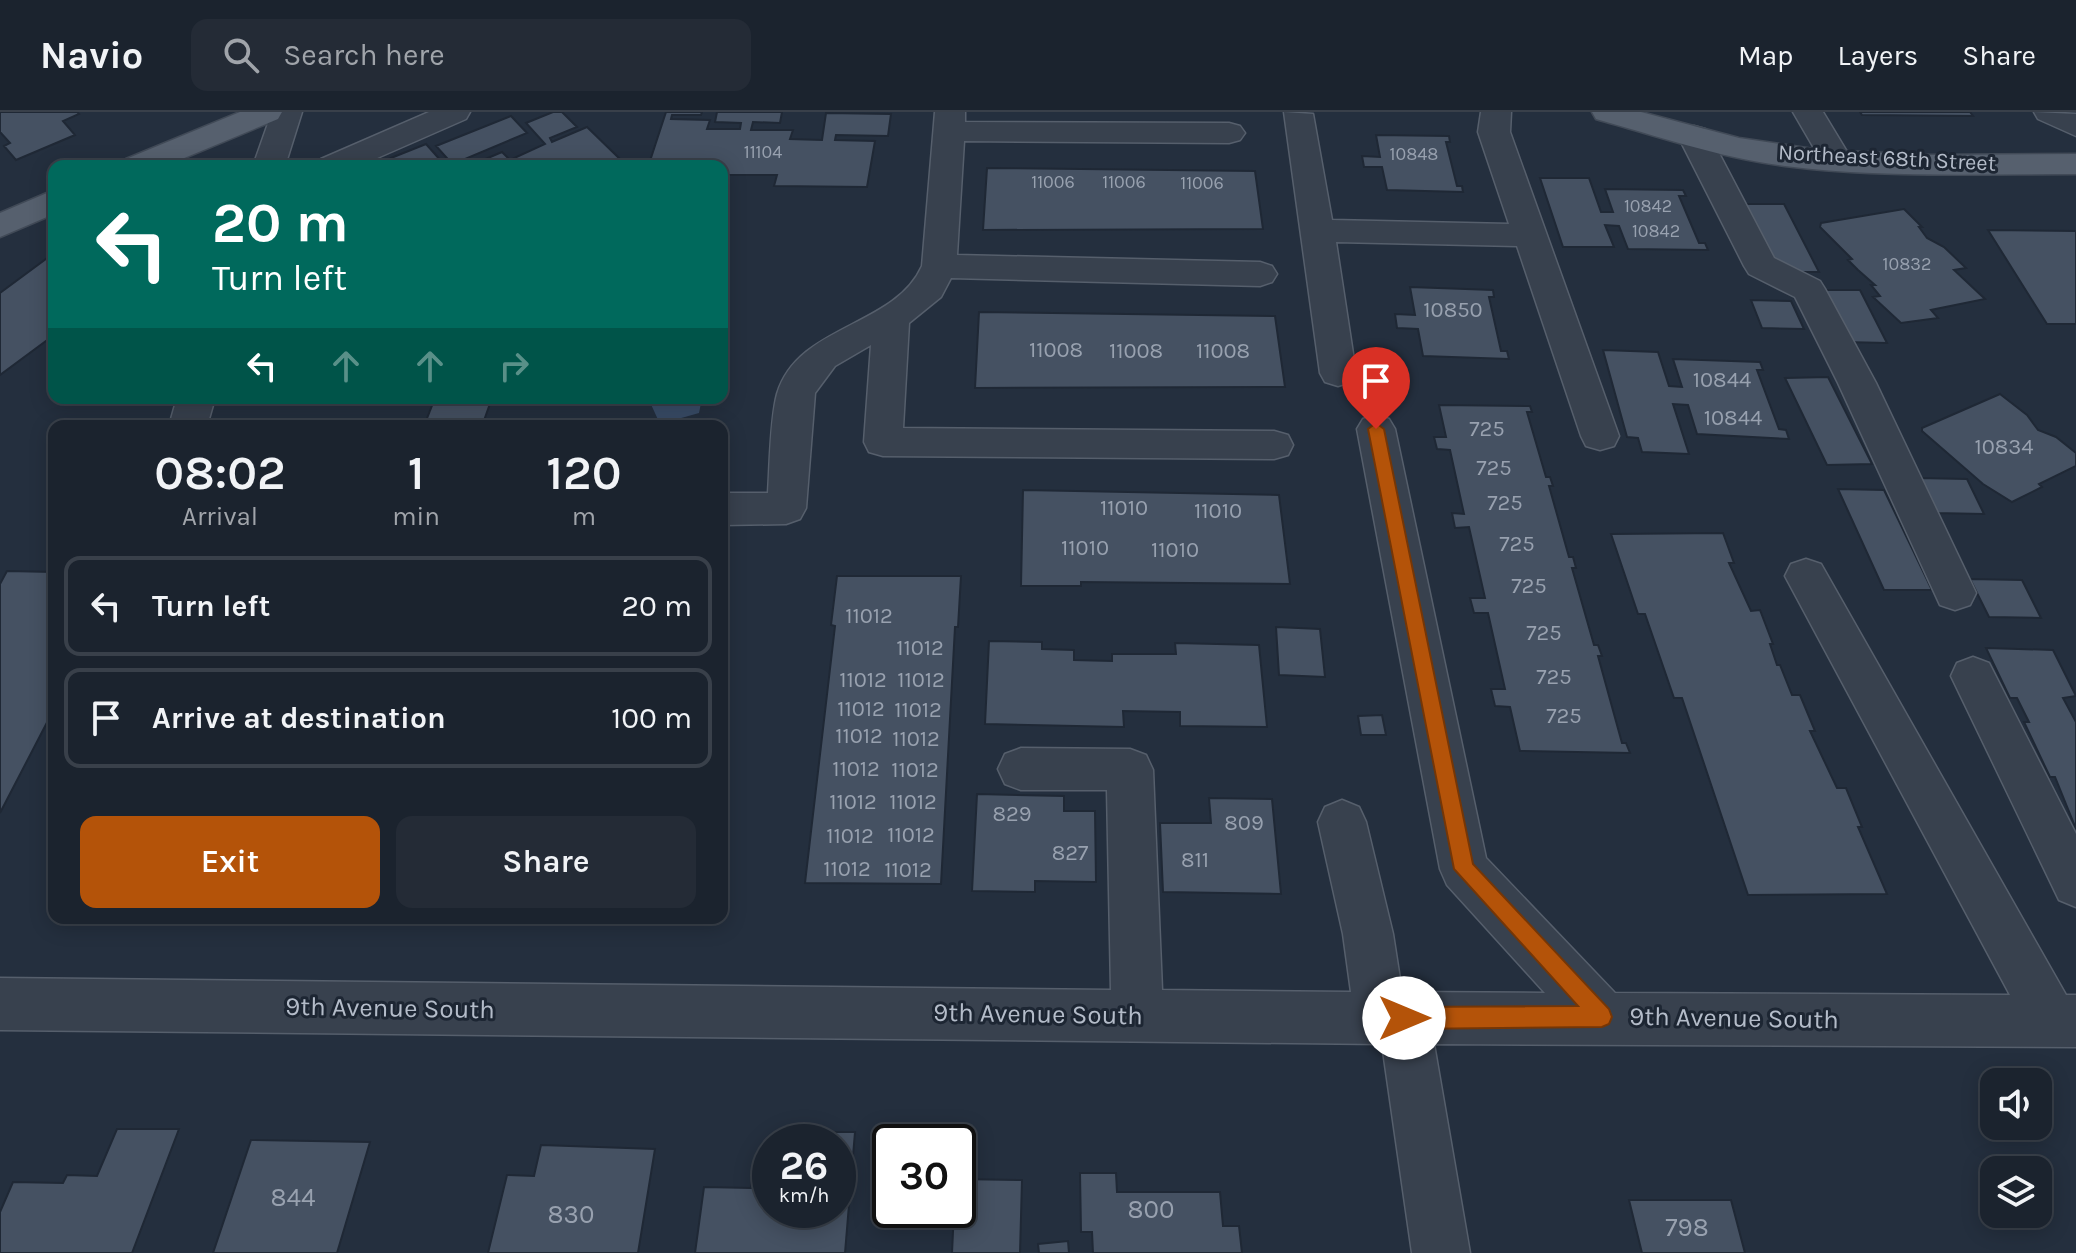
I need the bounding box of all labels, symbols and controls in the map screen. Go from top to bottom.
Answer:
search box [191,19,751,91]
text: Navio [40,33,143,78]
icon: search [219,33,263,77]
text: Search here [283,37,445,73]
text: Map [1738,39,1793,72]
text: Layers [1837,39,1918,72]
text: Share [1962,39,2036,72]
street label: Northeast 68th Street [1777,139,1997,177]
house number: 11104 [744,141,782,163]
house number: 10848 [1390,143,1438,165]
house number: 11006 [1031,171,1075,193]
house number: 11006 [1102,171,1146,193]
house number: 11006 [1180,172,1224,194]
text: 20 m [212,190,349,255]
icon: left [80,192,184,296]
house number: 10842 [1624,195,1672,217]
house number: 10842 [1632,220,1680,242]
house number: 10832 [1883,253,1931,275]
text: Turn left [212,257,347,299]
house number: 10850 [1423,297,1483,323]
house number: 11008 [1029,337,1083,363]
house number: 11008 [1109,338,1163,364]
house number: 11008 [1196,338,1250,364]
icon: left [240,344,284,388]
icon: ahead [324,344,368,388]
icon: ahead [408,344,452,388]
icon: right [492,344,536,388]
pin [1342,347,1410,429]
icon: arrive [1354,359,1398,403]
house number: 10844 [1693,367,1751,393]
house number: 10844 [1704,405,1762,431]
house number: 725 [1469,416,1505,442]
house number: 10834 [1974,434,2034,460]
text: 08:02 [154,445,286,501]
text: 1 [408,445,424,501]
text: 120 [546,445,622,501]
house number: 725 [1476,455,1512,481]
house number: 725 [1487,490,1523,516]
house number: 11010 [1100,495,1148,521]
house number: 11010 [1194,498,1242,524]
text: Arrival [182,501,258,532]
text: min [392,501,440,532]
text: m [572,501,596,532]
house number: 725 [1499,531,1535,557]
house number: 11010 [1061,535,1109,561]
house number: 11010 [1151,537,1199,563]
house number: 725 [1511,573,1547,599]
icon: left [84,584,128,628]
text: Turn left [152,588,270,624]
text: 20 m [622,588,692,624]
house number: 11012 [845,603,893,629]
house number: 725 [1526,620,1562,646]
house number: 11012 [896,635,944,661]
house number: 725 [1536,664,1572,690]
house number: 11012 [839,667,887,693]
house number: 11012 [897,667,945,693]
icon: arrive [84,696,128,740]
house number: 11012 [837,696,885,722]
house number: 11012 [894,697,942,723]
text: Arrive at destination [152,700,446,736]
text: 100 m [611,700,692,736]
house number: 725 [1546,703,1582,729]
house number: 11012 [835,723,883,749]
house number: 11012 [892,726,940,752]
house number: 11012 [832,756,880,782]
house number: 11012 [891,757,939,783]
house number: 11012 [829,789,877,815]
house number: 11012 [889,789,937,815]
house number: 829 [992,801,1032,827]
house number: 809 [1224,810,1264,836]
button: Exit [80,816,380,908]
button: Share [396,816,696,908]
house number: 11012 [887,822,935,848]
house number: 11012 [826,823,874,849]
house number: 827 [1052,840,1088,866]
house number: 811 [1181,847,1209,873]
house number: 11012 [823,856,871,882]
house number: 11012 [884,857,932,883]
position arrow [1362,976,1446,1060]
street label: 9th Avenue South [285,991,495,1025]
street label: 9th Avenue South [933,997,1143,1031]
street label: 9th Avenue South [1629,1001,1839,1035]
map controls [1980,1068,2052,1228]
button: sound [1980,1068,2052,1140]
speed limit sign: 30 [872,1124,976,1228]
text: 26 [780,1142,828,1189]
button: layers [1980,1156,2052,1228]
house number: 844 [270,1182,316,1213]
text: km/h [779,1184,829,1207]
house number: 800 [1128,1194,1174,1225]
house number: 830 [548,1199,594,1230]
house number: 798 [1665,1212,1709,1243]

